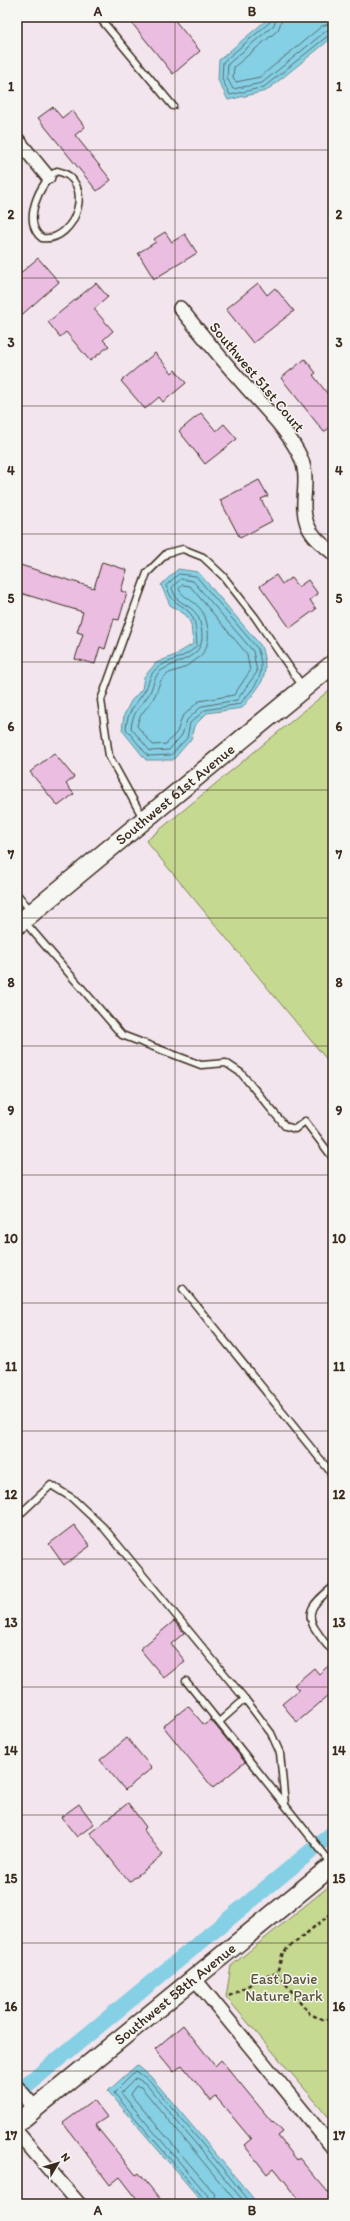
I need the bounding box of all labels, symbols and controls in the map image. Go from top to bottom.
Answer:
text: A [93,4,103,19]
text: B [248,4,257,19]
text: 1 [8,79,14,94]
text: 1 [336,79,342,94]
text: 2 [8,207,15,222]
text: 2 [336,207,343,222]
street label: Southwest 51st Court [206,318,309,436]
text: 3 [7,335,15,350]
text: 3 [335,335,343,350]
text: 4 [7,463,15,478]
text: 4 [335,463,343,478]
text: 5 [8,591,15,606]
text: 5 [336,591,343,606]
text: 6 [8,719,15,734]
text: 6 [336,719,343,734]
street label: Southwest 61st Avenue [112,740,238,849]
text: 7 [7,847,15,862]
text: 7 [335,847,343,862]
text: 8 [7,975,15,990]
text: 8 [335,975,343,990]
text: 9 [8,1103,15,1118]
text: 9 [336,1103,343,1118]
text: 10 [4,1231,18,1246]
text: 10 [332,1231,346,1246]
text: 11 [5,1359,17,1374]
text: 11 [333,1359,345,1374]
text: 12 [5,1487,18,1502]
text: 12 [333,1487,346,1502]
text: 13 [4,1615,18,1630]
text: 13 [332,1615,346,1630]
text: 14 [4,1743,18,1758]
text: 14 [332,1743,346,1758]
text: 15 [5,1871,18,1886]
text: 15 [333,1871,346,1886]
street label: Southwest 58th Avenue [111,1939,239,2049]
park label: East Davie Nature Park [245,1970,323,2005]
text: 16 [5,1999,18,2014]
text: 16 [333,1999,346,2014]
text: 17 [5,2128,18,2143]
text: 17 [333,2128,346,2143]
north arrow [38,2143,78,2183]
text: N [58,2150,73,2164]
text: A [93,2203,103,2218]
text: B [248,2203,257,2218]

